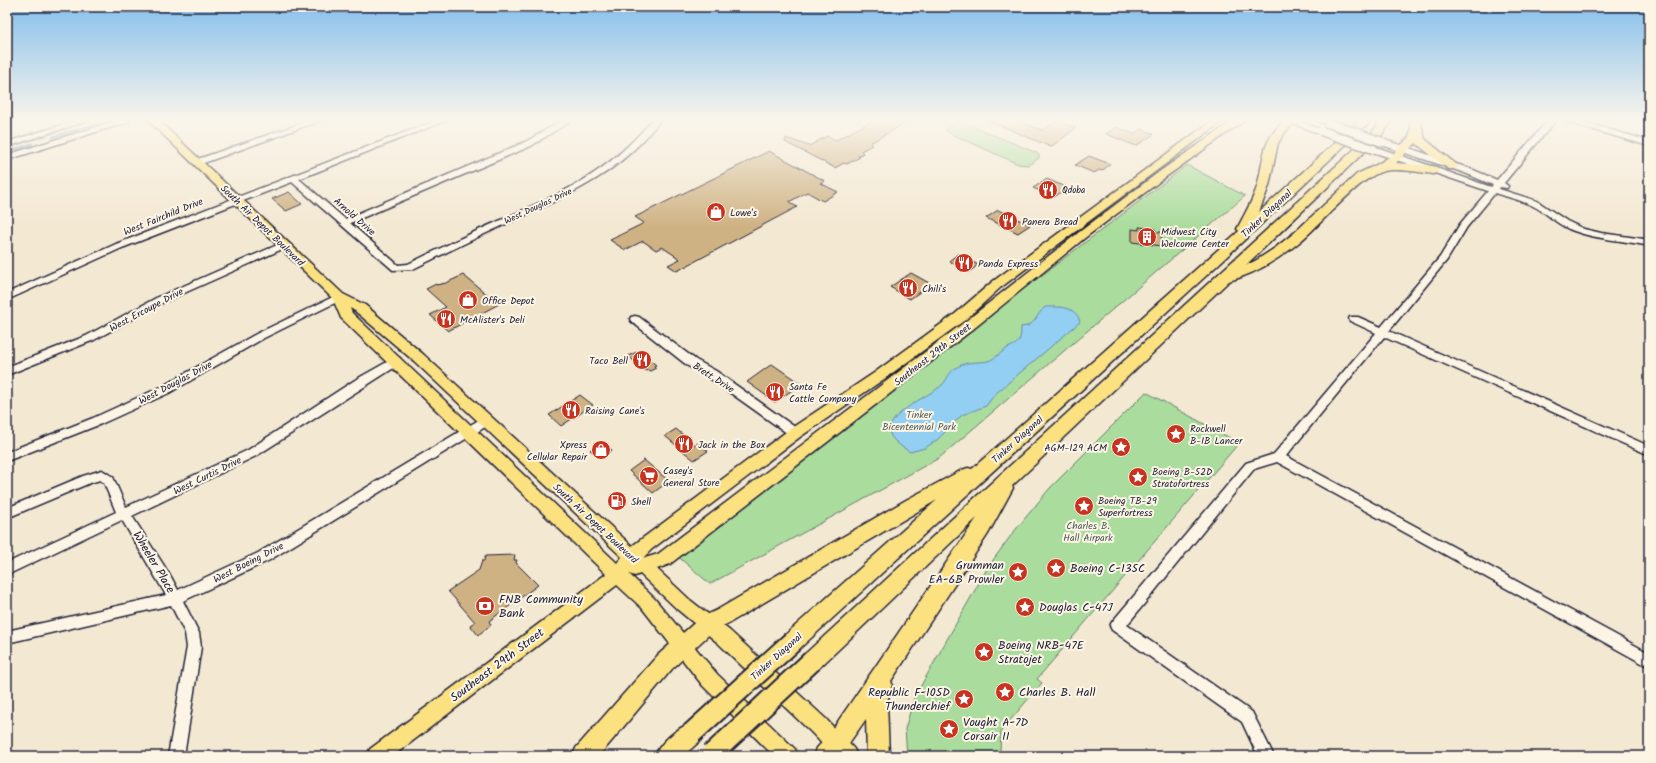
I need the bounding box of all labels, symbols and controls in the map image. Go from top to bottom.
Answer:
restaurant icon: Qdoba [1037,179,1059,201]
street label: South Air Depot Boulevard [217,181,309,271]
place label: Qdoba [1062,183,1085,198]
street label: West Douglas Drive [502,184,575,229]
street label: Tinker Diagonal [1238,185,1296,242]
street label: West Fairchild Drive [121,193,206,240]
street label: Arnold Drive [330,194,379,240]
shop icon: Lowe's [705,201,727,223]
place label: Lowe's [730,205,758,221]
restaurant icon: Panera Bread [997,210,1019,232]
place label: Panera Bread [1022,214,1079,230]
place label: Midwest City Welcome Center [1161,224,1229,252]
building icon: Midwest City Welcome Center [1136,226,1158,248]
restaurant icon: Panda Express [953,252,975,274]
place label: Panda Express [978,256,1039,272]
restaurant icon: Chili's [897,277,919,299]
place label: Chili's [922,281,947,297]
street label: West Ercoupe Drive [107,283,187,336]
shop icon: Office Depot [457,289,479,311]
place label: Office Depot [482,293,534,309]
restaurant icon: McAlister's Deli [435,308,457,330]
place label: McAlister's Deli [460,312,525,328]
street label: Southeast 29th Street [890,319,975,390]
restaurant icon: Taco Bell [631,349,653,371]
place label: Taco Bell [589,353,629,369]
street label: West Douglas Drive [136,357,216,409]
street label: Brett Drive [689,358,738,398]
place label: Santa Fe Cattle Company [789,379,857,407]
restaurant icon: Santa Fe Cattle Company [764,381,786,403]
restaurant icon: Raising Cane's [560,399,582,421]
place label: Raising Cane's [585,403,646,419]
park label: Tinker Bicentennial Park [882,407,956,435]
street label: Tinker Diagonal [988,412,1048,467]
place label: Rockwell B-1B Lancer [1190,421,1243,449]
place icon: Rockwell B-1B Lancer [1165,423,1187,445]
restaurant icon: Jack in the Box [673,433,695,455]
place icon: AGM-129 ACM [1110,436,1132,458]
place label: Xpress Cellular Repair [527,437,588,465]
place label: Jack in the Box [698,437,766,453]
shop icon: Xpress Cellular Repair [590,439,612,461]
place label: AGM-129 ACM [1045,440,1107,456]
street label: West Curtis Drive [171,452,245,499]
place label: Casey's General Store [663,463,720,491]
place label: Boeing B-52D Stratofortress [1152,464,1213,492]
supermarket icon: Casey's General Store [638,465,660,487]
place icon: Boeing B-52D Stratofortress [1127,466,1149,488]
street label: South Air Depot Boulevard [549,480,642,568]
fuel station icon: Shell [606,490,628,512]
place label: Boeing TB-29 Superfortress [1098,493,1157,521]
place label: Shell [631,494,652,510]
place icon: Boeing TB-29 Superfortress [1073,495,1095,517]
park label: Charles B. Hall Airpark [1063,518,1113,546]
street label: Wheeler Place [128,528,180,597]
street label: West Boeing Drive [210,538,287,588]
place label: Grumman EA-6B Prowler [929,556,1005,589]
place icon: Boeing C-135C [1045,557,1067,579]
place label: Boeing C-135C [1070,559,1145,578]
place icon: Grumman EA-6B Prowler [1007,561,1029,583]
place label: FNB Community Bank [499,590,583,623]
bank icon: FNB Community Bank [474,595,496,617]
place icon: Douglas C-47J [1014,596,1036,618]
place label: Douglas C-47J [1039,598,1113,617]
street label: Southeast 29th Street [446,623,549,707]
street label: Tinker Diagonal [747,629,807,684]
place label: Boeing NRB-47E Stratojet [998,636,1085,669]
place icon: Boeing NRB-47E Stratojet [973,641,995,663]
place icon: Charles B. Hall [994,681,1016,703]
place label: Republic F-105D Thunderchief [868,683,951,716]
place label: Charles B. Hall [1019,683,1095,702]
place icon: Republic F-105D Thunderchief [953,688,975,710]
place label: Vought A-7D Corsair II [963,713,1029,746]
place icon: Vought A-7D Corsair II [938,718,960,740]

